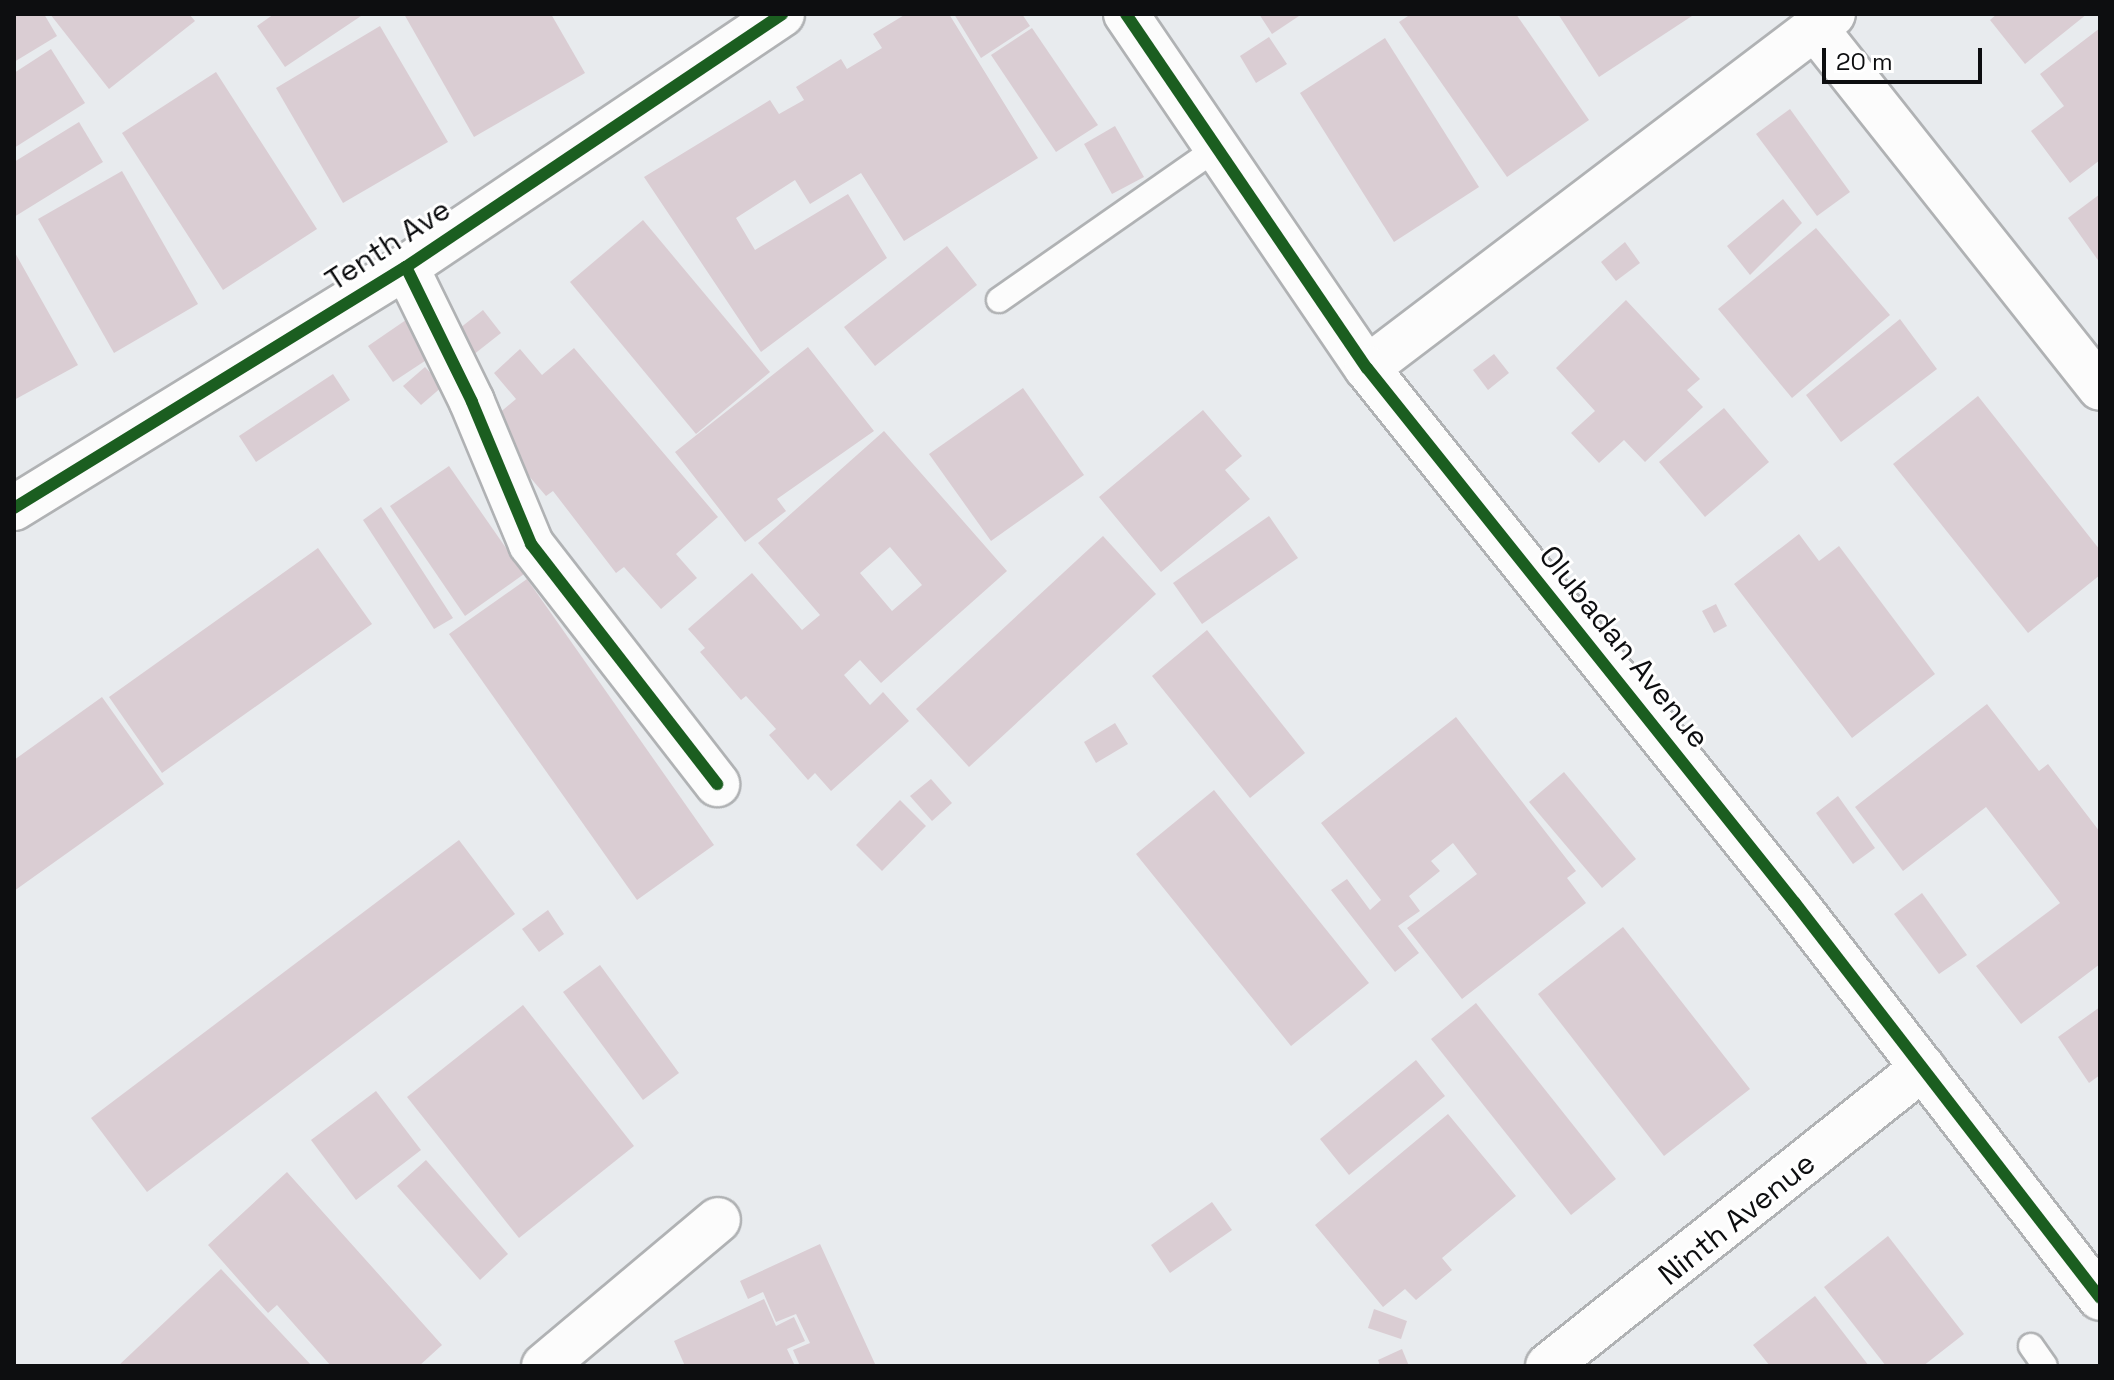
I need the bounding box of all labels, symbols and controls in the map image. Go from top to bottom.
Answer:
scale bar [1826,32,1986,82]
text: 20 m [1836,46,1893,77]
street label: Tenth Ave [319,191,457,299]
street label: Olubadan Avenue [1531,538,1717,756]
street label: Ninth Avenue [1651,1145,1823,1293]

